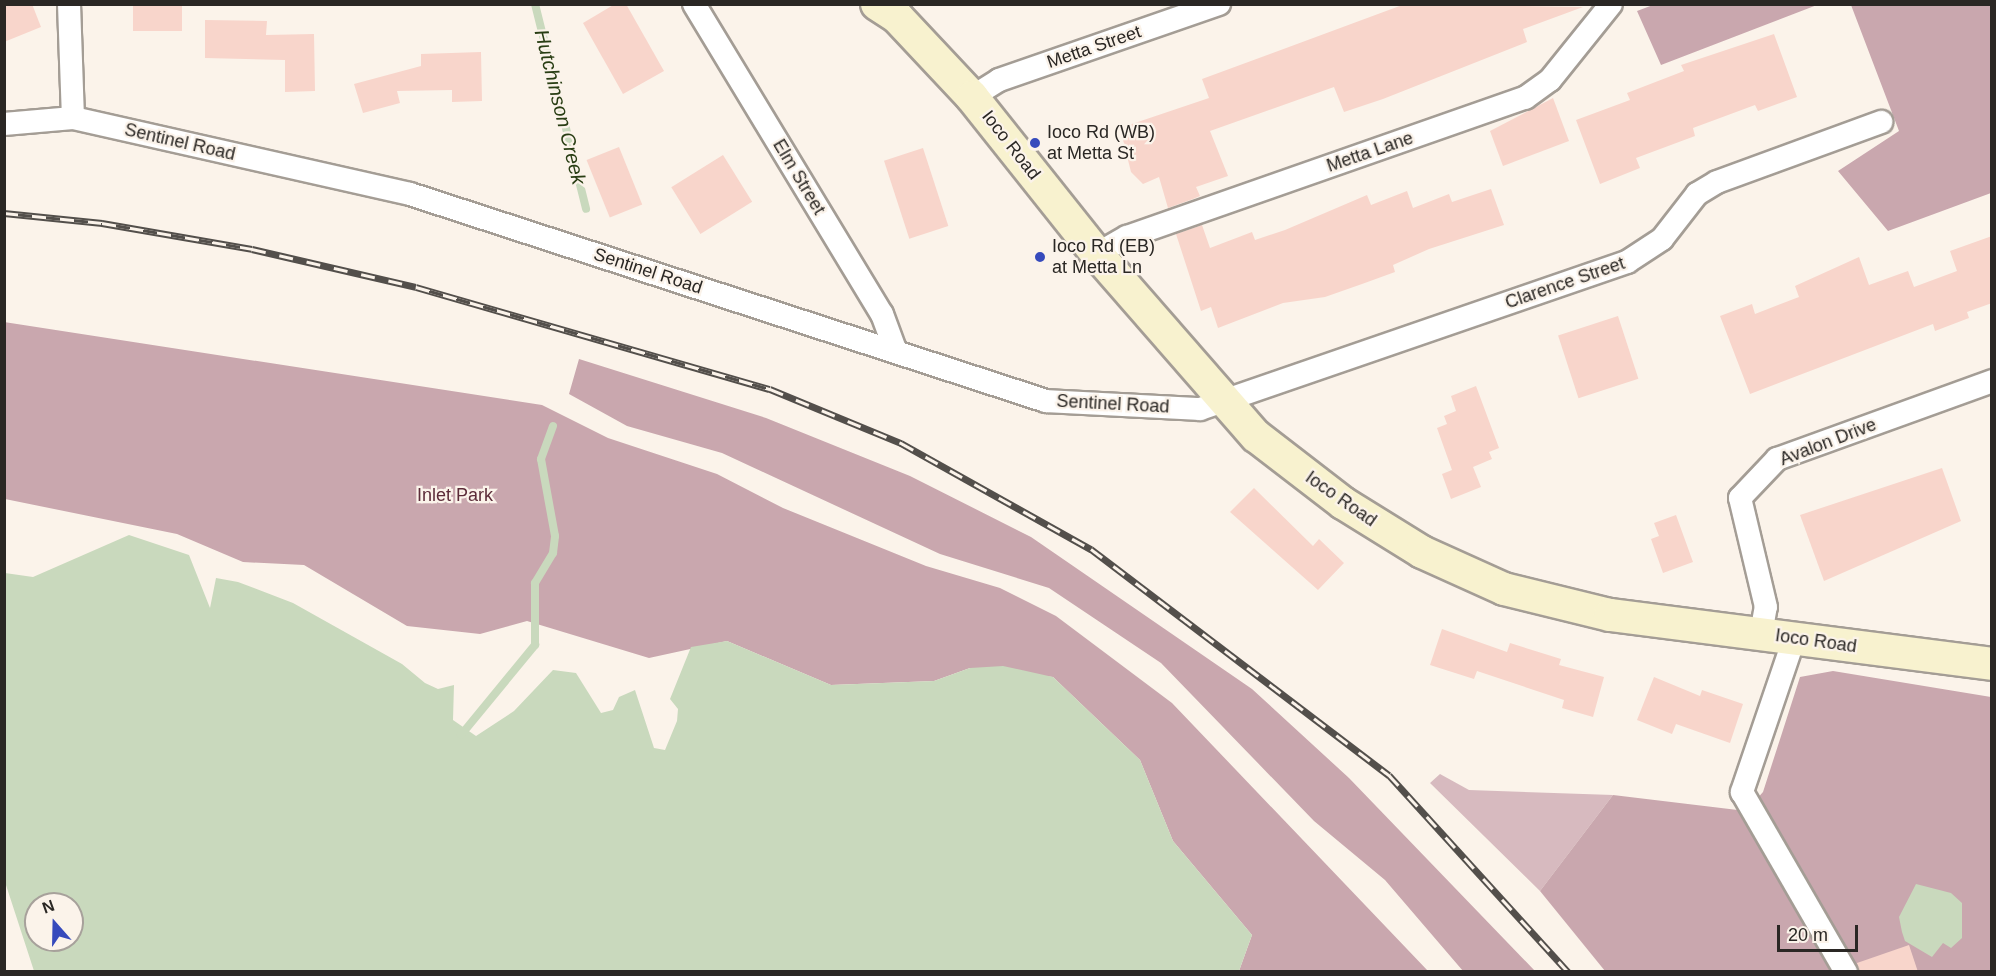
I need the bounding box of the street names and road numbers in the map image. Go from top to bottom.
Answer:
street label: Metta Street [1044,21,1144,73]
street label: Ioco Road [977,106,1045,184]
street label: Sentinel Road [122,119,238,165]
street label: Metta Lane [1324,127,1416,177]
street label: Elm Street [768,135,830,219]
street label: Sentinel Road [591,243,705,299]
street label: Clarence Street [1502,252,1628,314]
street label: Sentinel Road [1056,390,1170,418]
street label: Avalon Drive [1777,414,1879,470]
street label: Ioco Road [1301,467,1381,531]
street label: Ioco Road [1774,625,1858,657]

